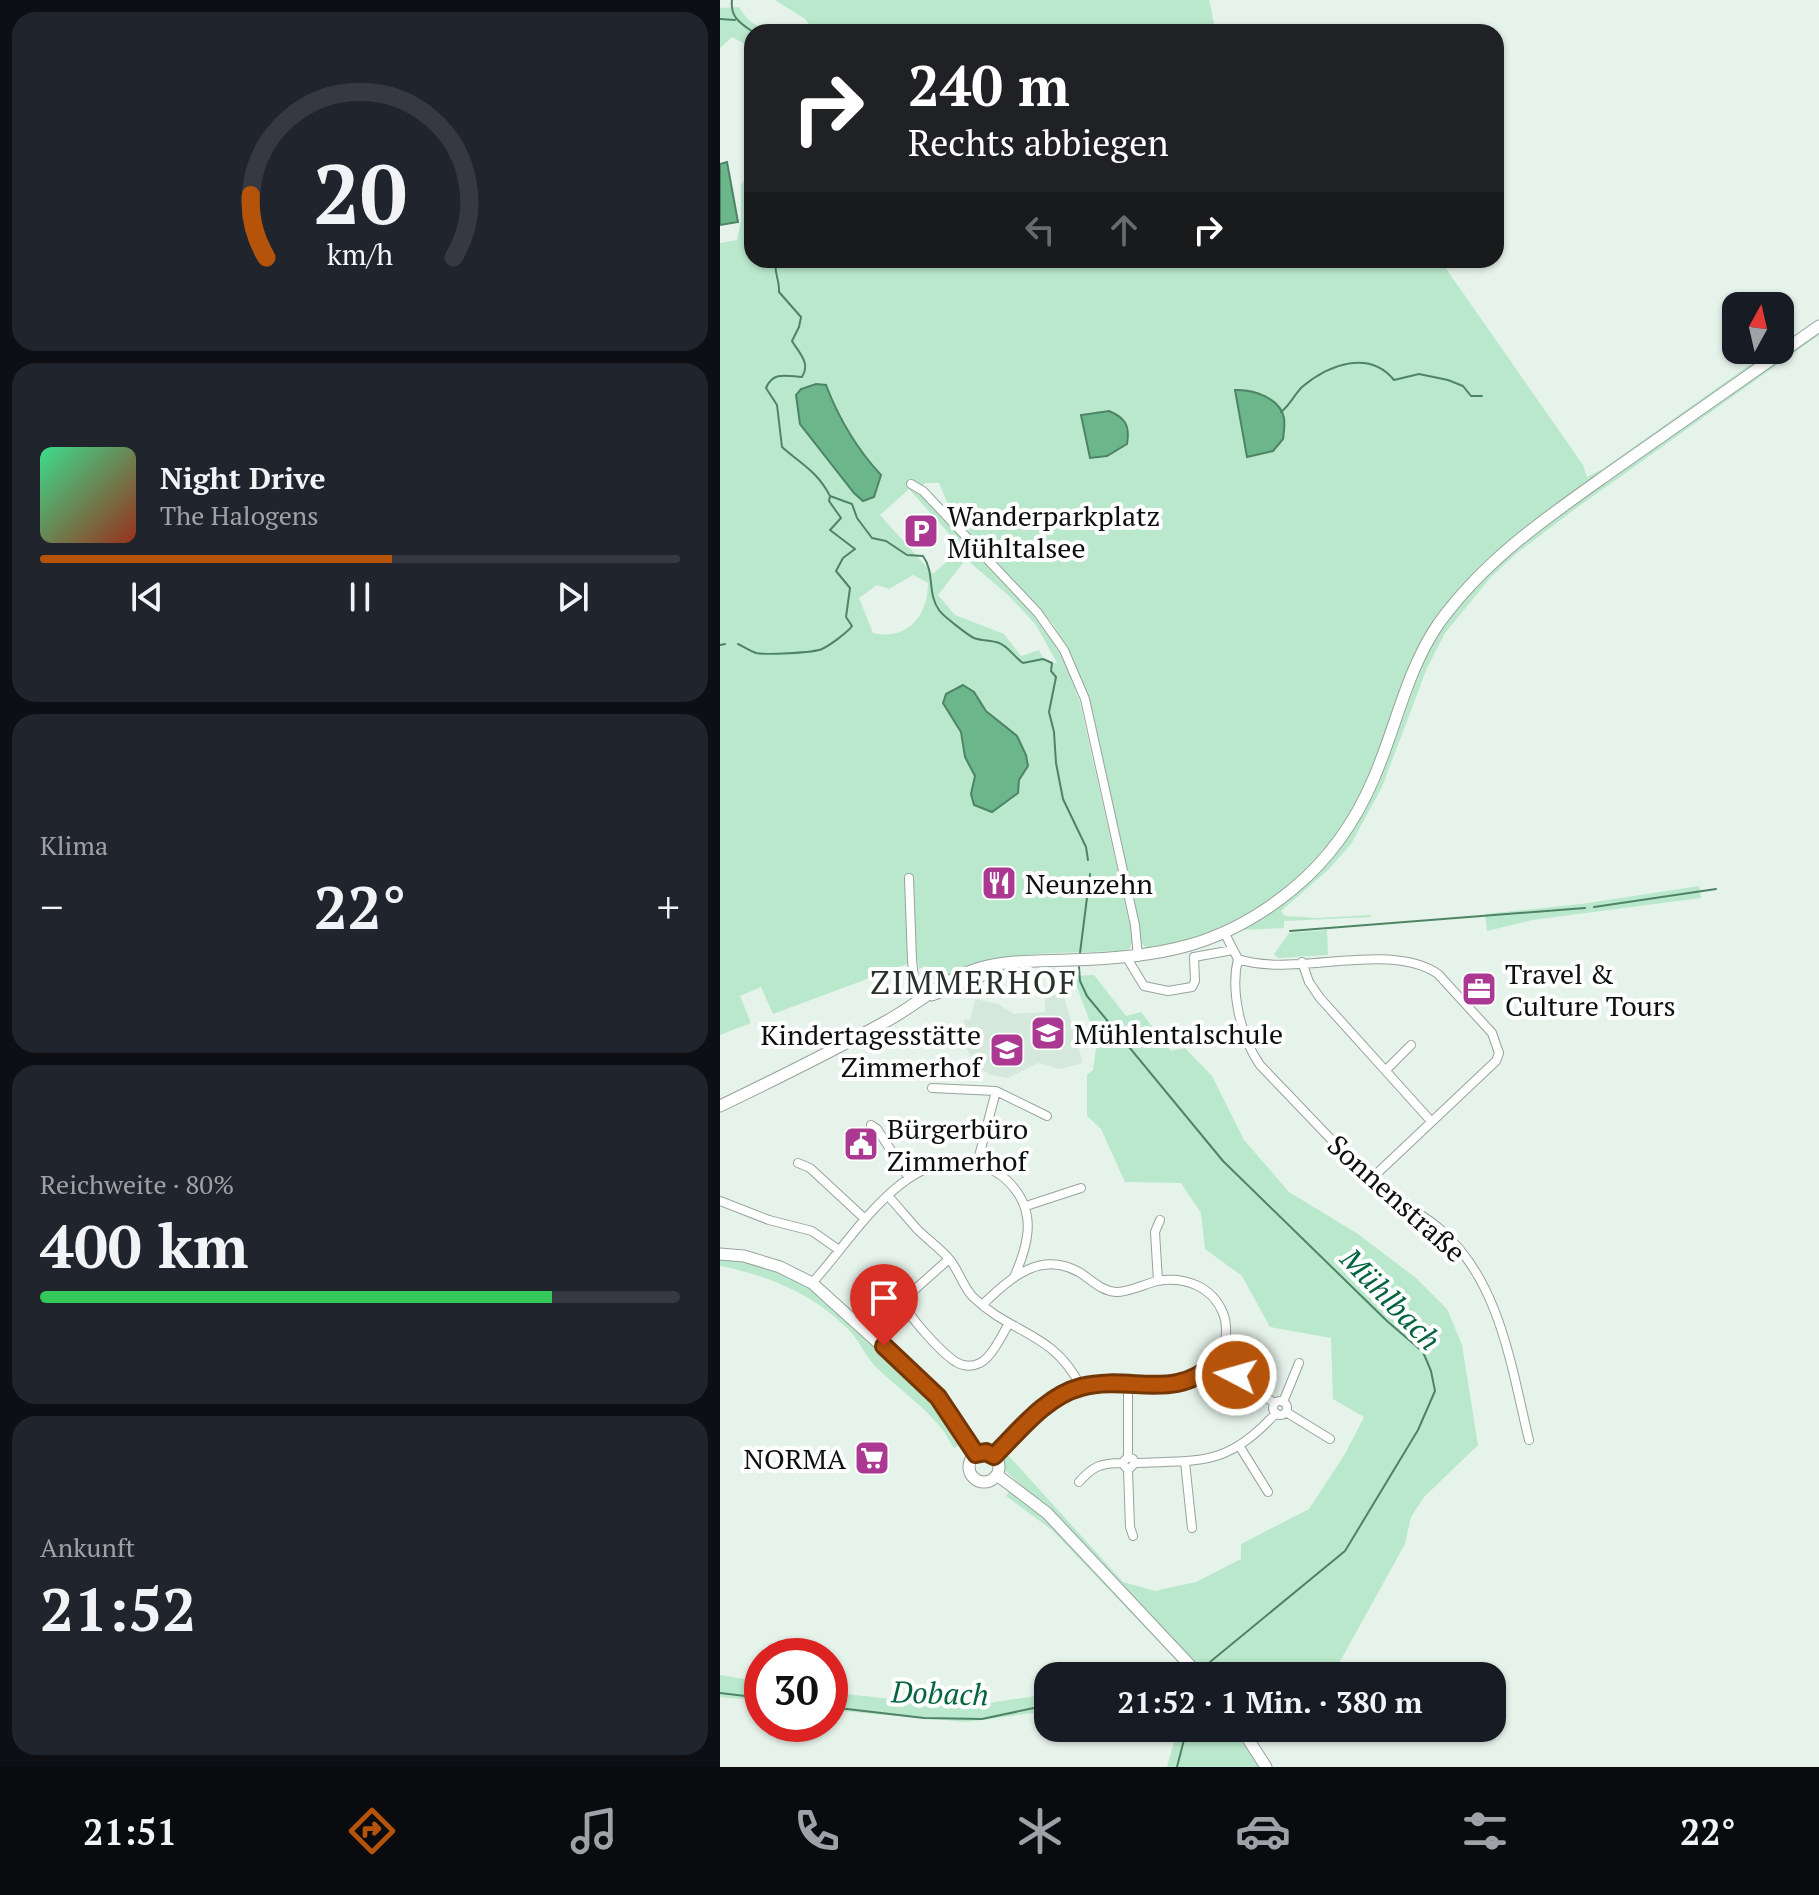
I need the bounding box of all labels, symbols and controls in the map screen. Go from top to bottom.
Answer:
text: 240 m [908,48,1070,122]
icon: right [776,56,880,160]
text: Rechts abbiegen [908,119,1169,166]
text: 20 [313,137,407,247]
icon: left [1018,208,1062,252]
icon: ahead [1102,208,1146,252]
icon: right [1186,208,1230,252]
text: km/h [327,235,393,273]
north arrow [1722,292,1794,364]
map controls [1722,292,1794,364]
text: Night Drive [160,458,326,498]
place label: Wanderparkplatz Mühltalsee [947,497,1160,566]
text: The Halogens [160,498,318,532]
parking icon: Wanderparkplatz Mühltalsee [902,512,940,550]
icon: previous [125,575,169,619]
icon: pause [338,575,382,619]
icon: next [551,575,595,619]
text: Klima [40,828,108,862]
restaurant icon: Neunzehn [980,864,1018,902]
place label: Neunzehn [1025,865,1153,902]
text: 22° [314,867,406,946]
text: − [40,877,63,936]
text: + [657,877,680,936]
place label: Travel & Culture Tours [1505,955,1676,1024]
district label: ZIMMERHOF [870,961,1078,1003]
office icon: Travel & Culture Tours [1460,970,1498,1008]
school or university icon: Mühlentalschule [1029,1014,1067,1052]
place label: Mühlentalschule [1074,1015,1283,1052]
place label: Kindertagesstätte Zimmerhof [761,1016,983,1085]
school or university icon: Kindertagesstätte Zimmerhof [988,1031,1026,1069]
place label: Bürgerbüro Zimmerhof [887,1110,1030,1179]
public building icon: Bürgerbüro Zimmerhof [842,1125,880,1163]
street label: Sonnenstraße [1320,1126,1474,1270]
text: Reichweite · 80% [40,1167,234,1201]
text: 400 km [40,1206,248,1285]
water label: Mühlbach [1332,1239,1450,1359]
pin [850,1264,918,1346]
icon: arrive [862,1276,906,1320]
position arrow [1194,1333,1278,1417]
supermarket icon: NORMA [853,1439,891,1477]
place label: NORMA [744,1440,847,1477]
text: Ankunft [40,1530,135,1564]
text: 21:52 [40,1569,196,1648]
speed limit sign: 30 [744,1638,848,1742]
water label: Dobach [890,1671,989,1715]
text: 21:52 · 1 Min. · 380 m [1118,1682,1422,1722]
icon: directions [344,1803,400,1859]
icon: music [566,1803,622,1859]
icon: phone [789,1803,845,1859]
icon: climate [1012,1803,1068,1859]
icon: car [1235,1803,1291,1859]
icon: filters [1457,1803,1513,1859]
text: 21:51 [83,1808,177,1855]
text: 22° [1680,1808,1736,1855]

